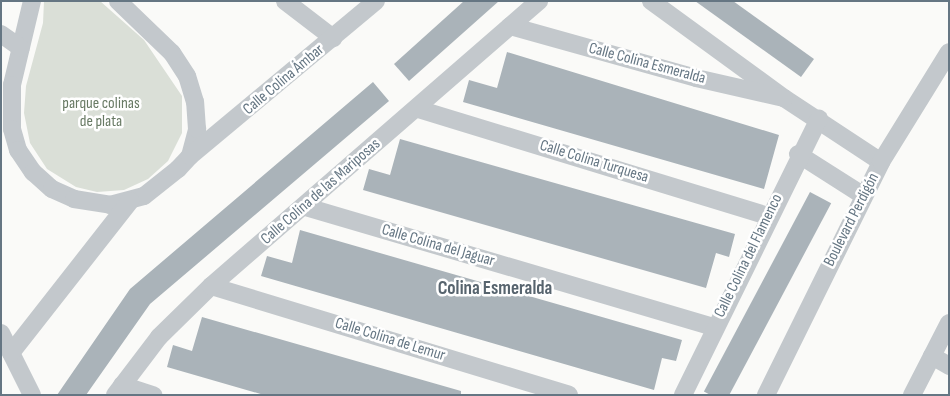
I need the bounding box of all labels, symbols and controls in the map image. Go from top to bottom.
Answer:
street label: Calle Colina Esmeralda [587,39,707,89]
street label: Calle Colina Ámbar [240,41,328,119]
park label: parque colinas de plata [62,94,140,132]
street label: Calle Colina de las Mariposas [257,135,385,249]
street label: Calle Colina Turquesa [537,136,651,188]
street label: Boulevard Perdigón [820,170,884,270]
street label: Calle Colina del Flamenco [711,191,787,321]
street label: Calle Colina del Jaguar [379,221,497,271]
district label: Colina Esmeralda [438,278,552,300]
street label: Calle Colina de Lemur [333,314,447,366]

